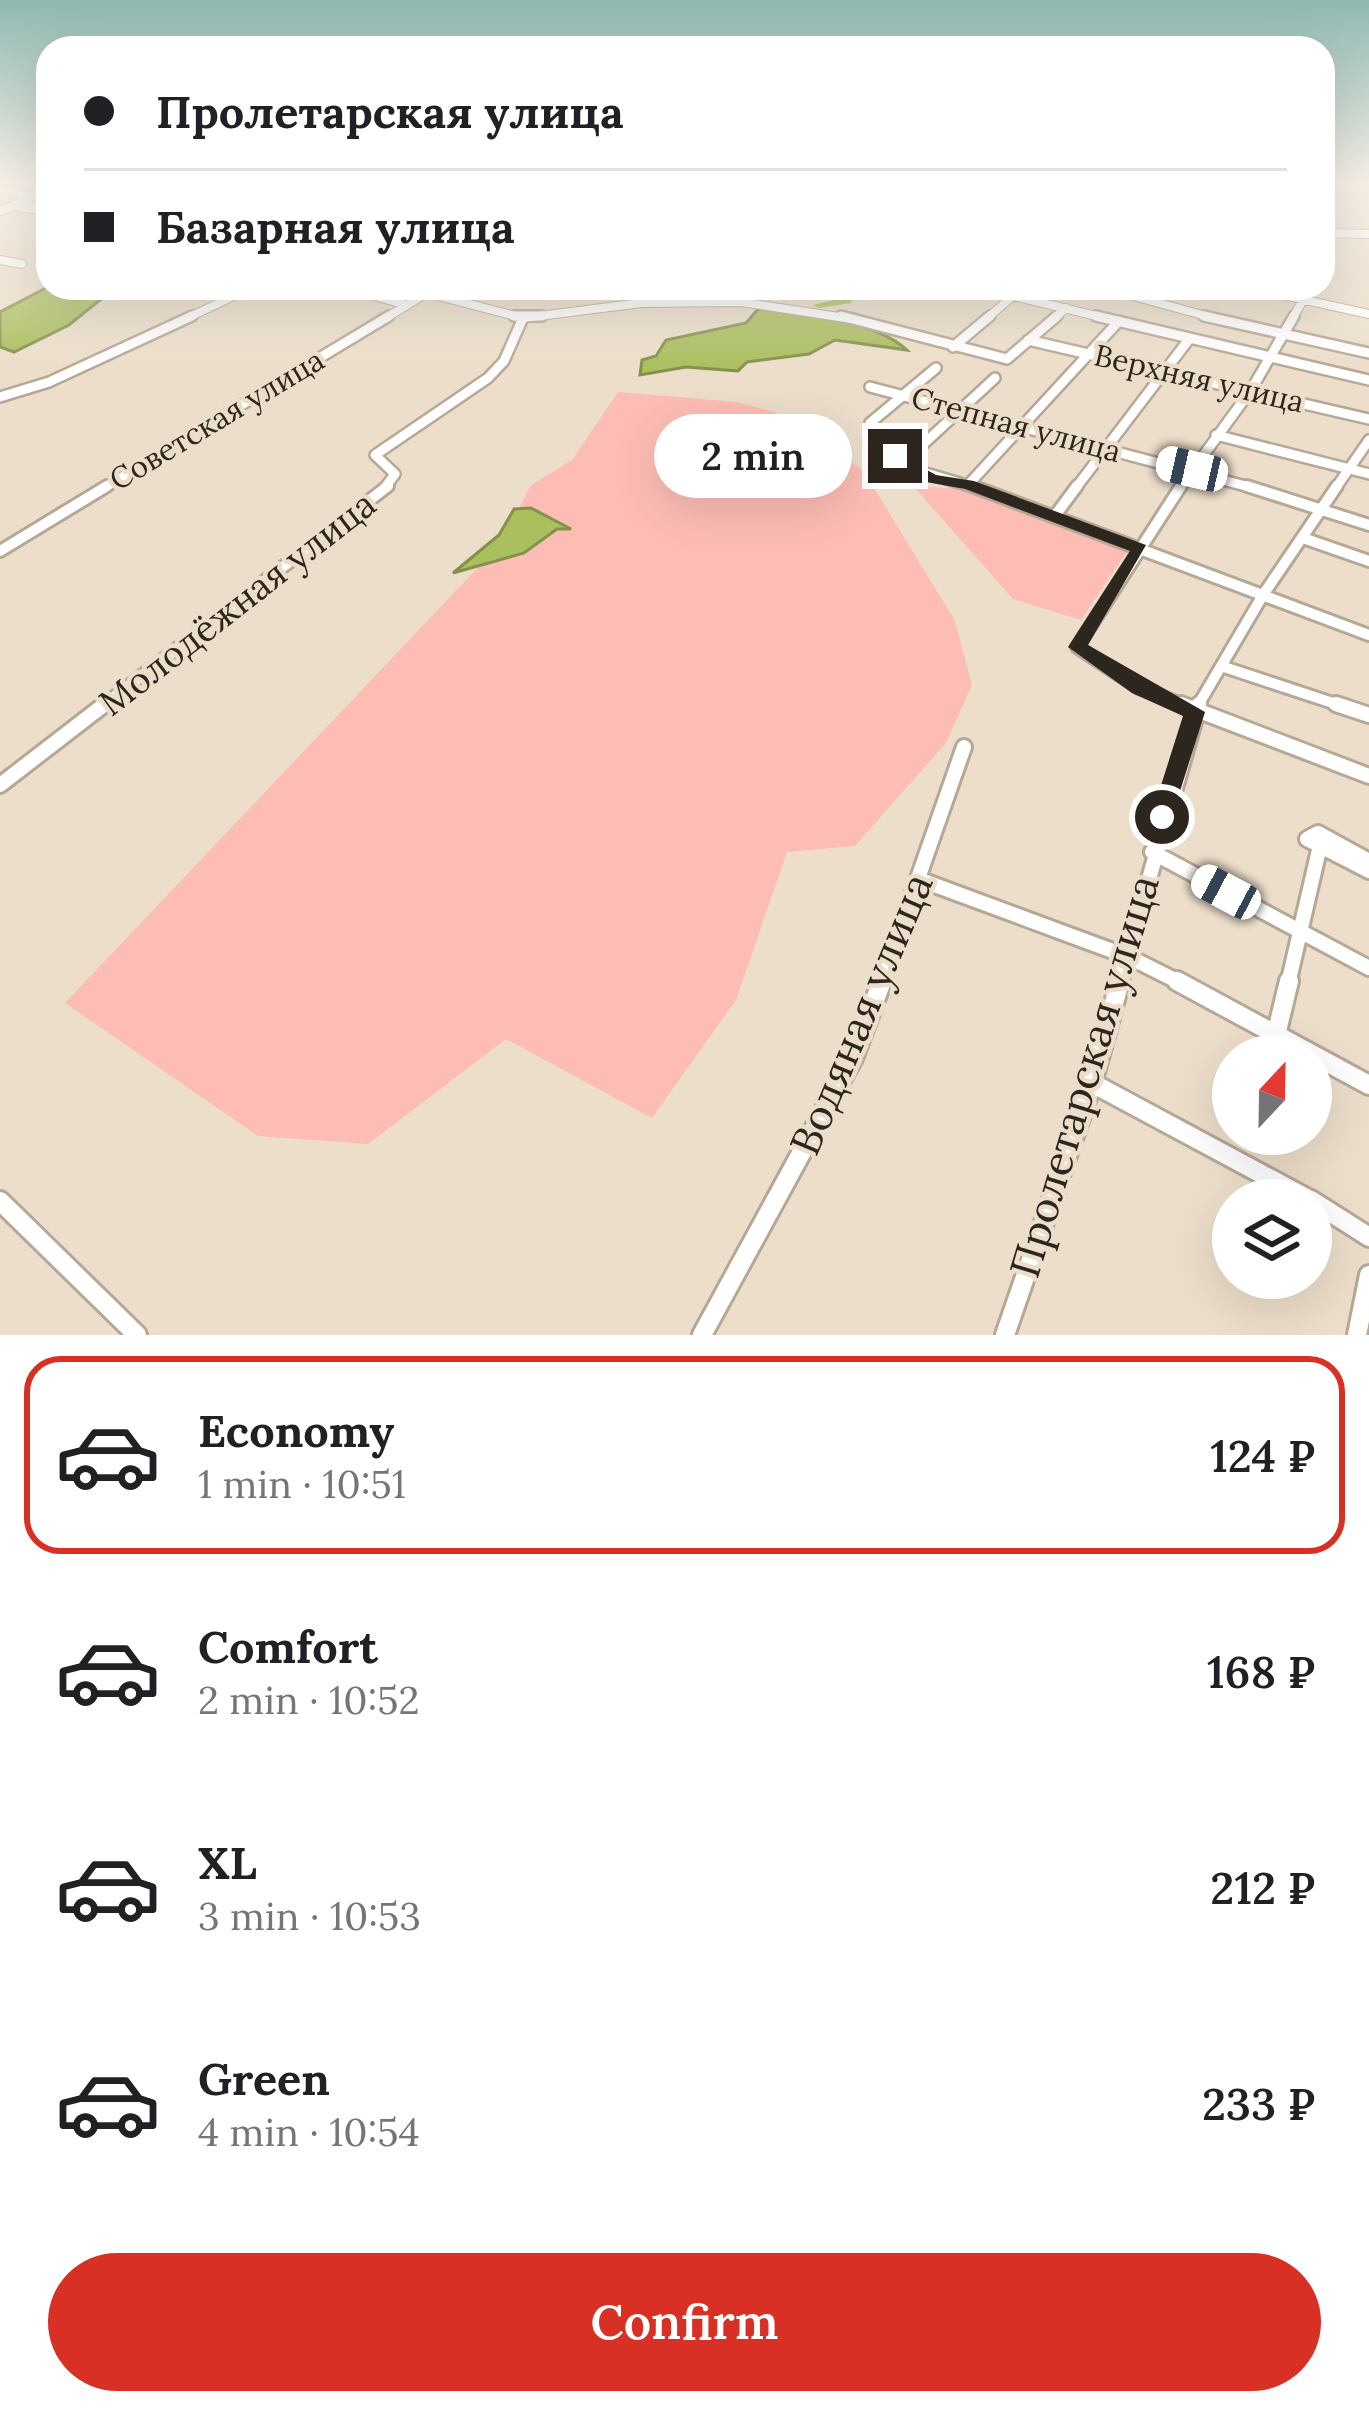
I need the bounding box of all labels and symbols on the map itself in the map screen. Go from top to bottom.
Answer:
street label: Верхняя улица [1090,335,1308,422]
street label: Советская улица [102,340,331,499]
street label: Степная улица [907,378,1125,471]
callout: 2 min [655,414,853,498]
route end [868,429,922,483]
car [1153,443,1231,495]
street label: Молодёжная улица [89,481,385,725]
route start [1135,790,1189,844]
car [1186,859,1266,925]
street label: Водяная улица [777,865,945,1163]
street label: Пролетарская улица [997,868,1171,1284]
north arrow [1212,1035,1332,1155]

